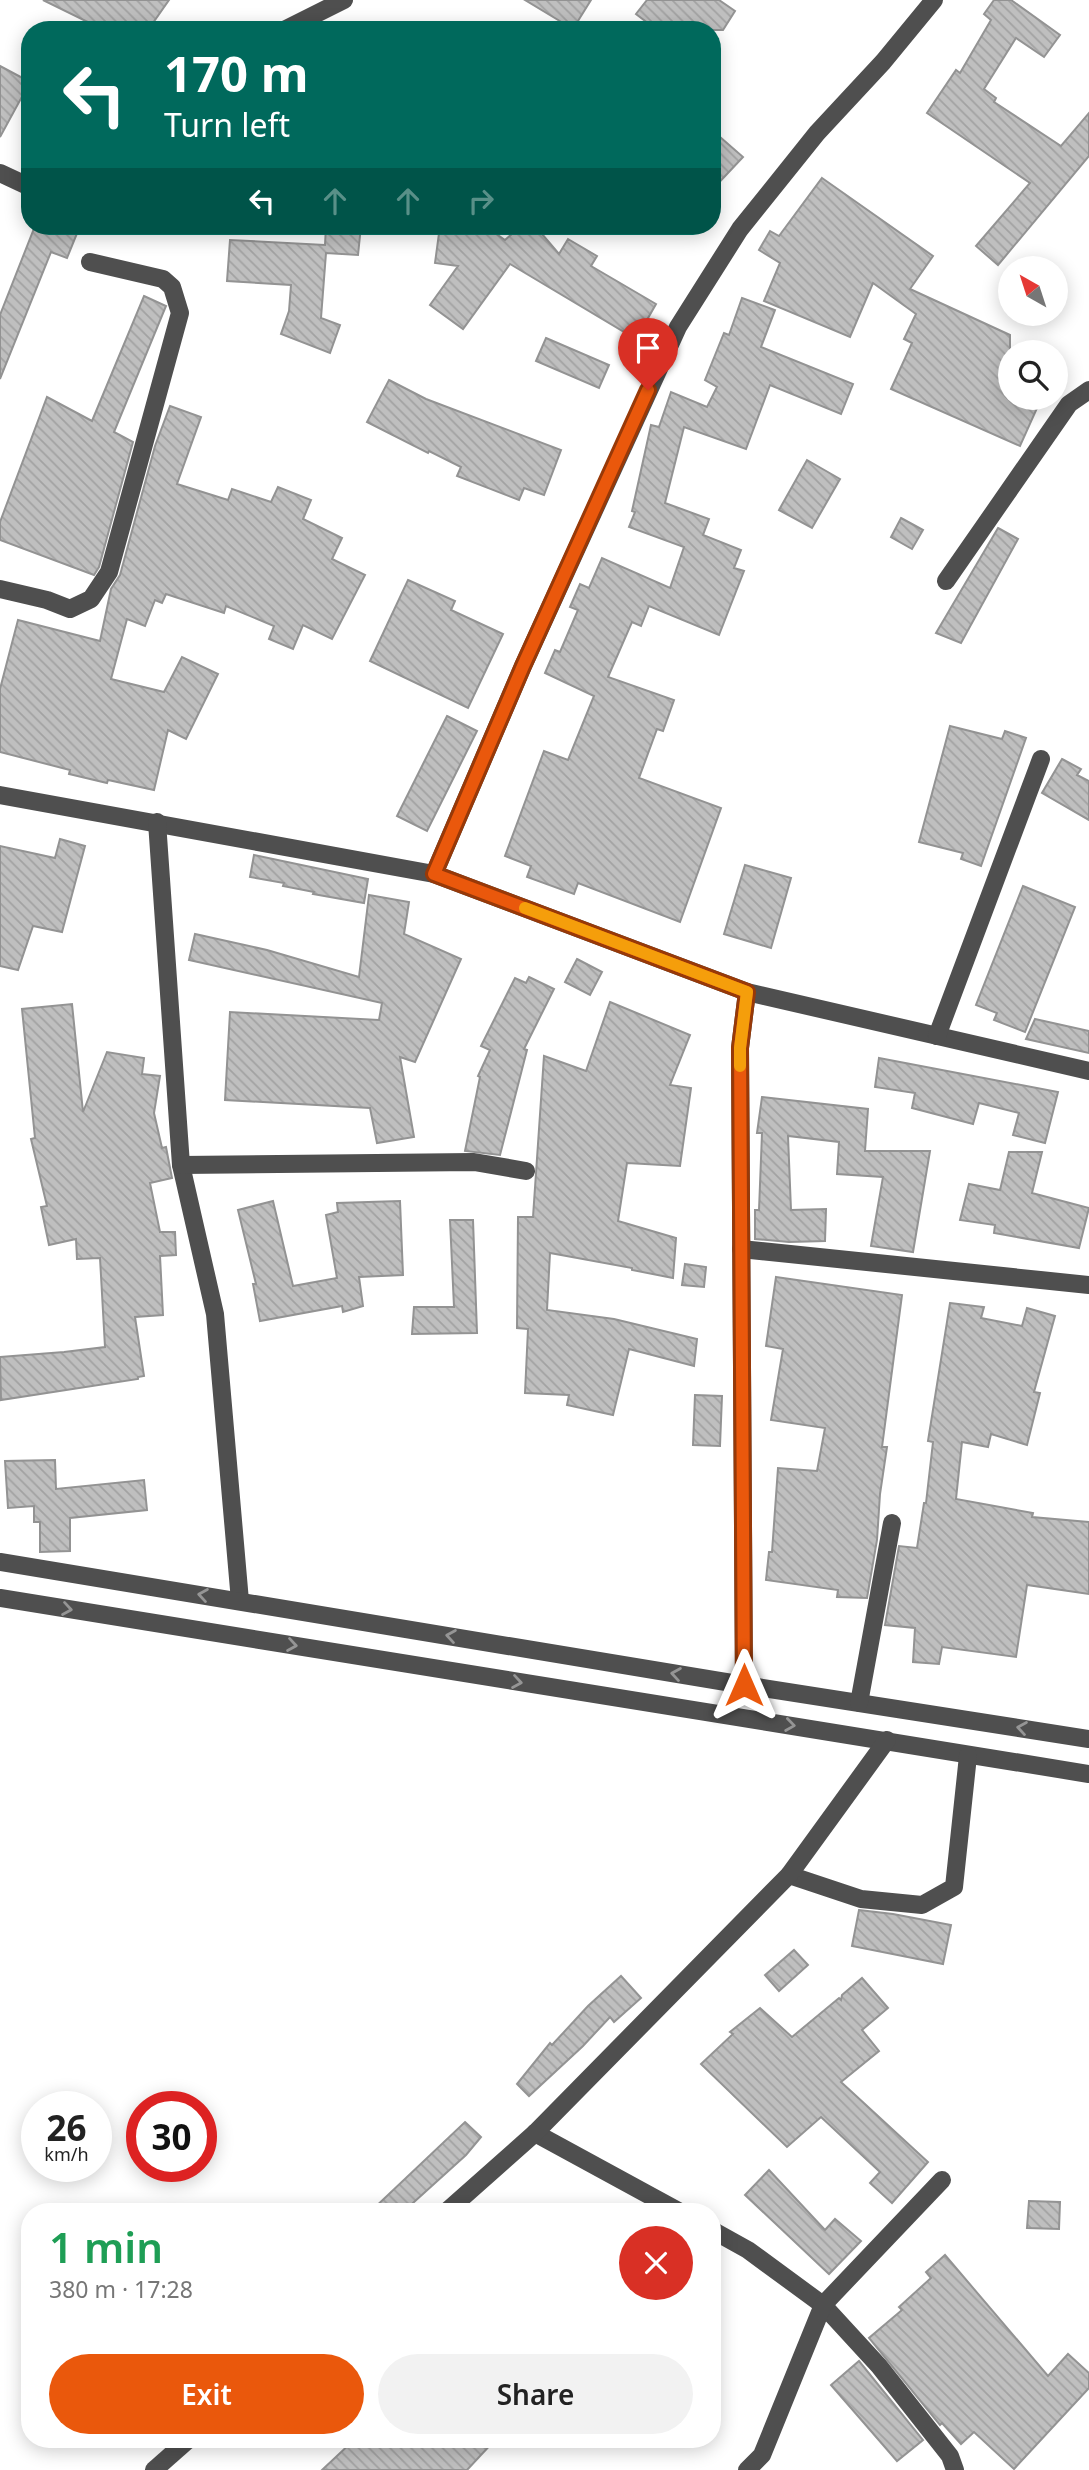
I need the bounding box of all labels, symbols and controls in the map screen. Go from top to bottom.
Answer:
text: 170 m [164,40,309,106]
icon: left [49,49,140,140]
text: Turn left [164,103,290,146]
icon: left [243,182,281,220]
icon: ahead [316,182,354,220]
icon: ahead [389,182,427,220]
icon: right [462,182,500,220]
north arrow [998,256,1068,326]
map controls [998,256,1068,410]
pin [618,318,678,390]
icon: arrive [629,329,667,367]
button: search [998,340,1068,410]
one-way arrow [197,1588,209,1603]
one-way arrow [61,1601,73,1616]
one-way arrow [446,1629,457,1644]
one-way arrow [286,1637,298,1652]
position arrow [707,1648,781,1722]
one-way arrow [670,1667,682,1682]
one-way arrow [511,1674,522,1689]
one-way arrow [784,1717,796,1732]
one-way arrow [1016,1721,1027,1736]
speed limit sign: 30 [126,2091,217,2182]
text: 26 [46,2104,87,2151]
text: km/h [44,2142,89,2166]
text: 1 min [49,2218,163,2275]
button: close [619,2226,693,2300]
text: 380 m · 17:28 [49,2273,193,2305]
button: Exit [49,2354,364,2434]
button: Share [378,2354,693,2434]

